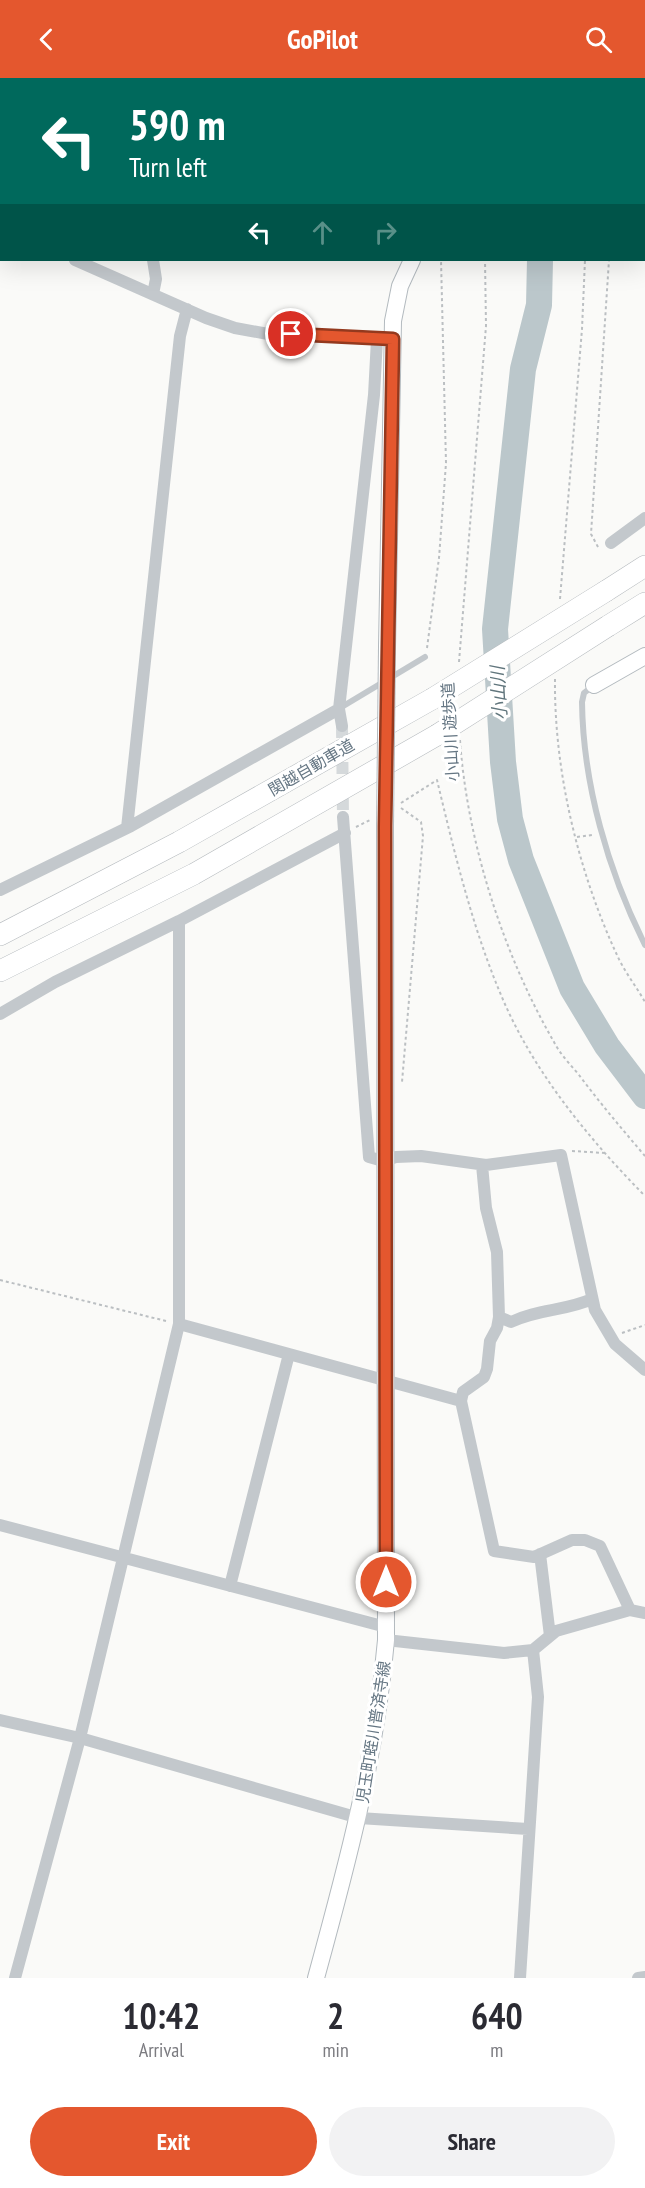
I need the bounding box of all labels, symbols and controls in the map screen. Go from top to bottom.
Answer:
text: GoPilot [287,22,358,56]
icon: back [30,23,63,56]
icon: search [582,23,615,56]
text: 590 m [129,97,226,152]
icon: left [30,102,108,180]
text: Turn left [129,150,207,184]
icon: left [243,216,276,249]
icon: ahead [306,216,339,249]
icon: right [369,216,402,249]
pin [265,308,316,359]
icon: arrive [274,317,307,350]
water label: 小山川 [485,663,511,721]
street label: 小山川 遊歩道 [437,682,463,782]
street label: 関越自動車道 [264,734,358,800]
position arrow [354,1550,418,1614]
street label: 児玉町蛭川普済寺線 [352,1659,394,1805]
text: 10:42 [122,1992,200,2039]
text: 2 [327,1992,344,2039]
text: 640 [471,1992,523,2039]
text: Arrival [139,2037,184,2063]
text: min [323,2037,349,2063]
text: m [490,2037,503,2063]
button: Exit [30,2107,317,2176]
button: Share [329,2107,615,2176]

